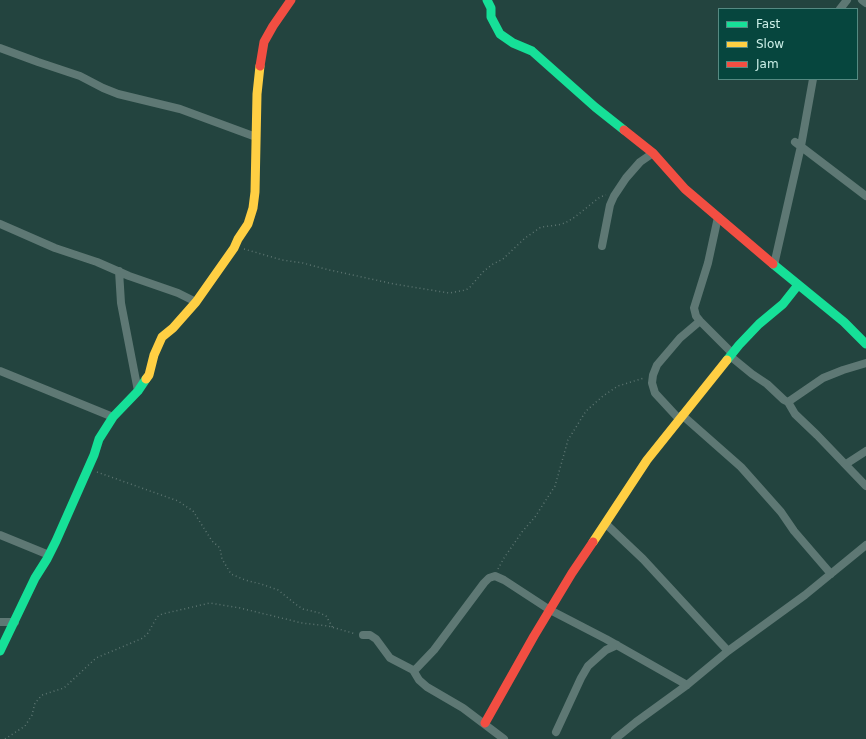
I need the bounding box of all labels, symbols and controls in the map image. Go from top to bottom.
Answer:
legend [718,8,858,80]
text: Fast [756,17,780,31]
text: Slow [756,37,784,51]
text: Jam [756,57,779,71]

